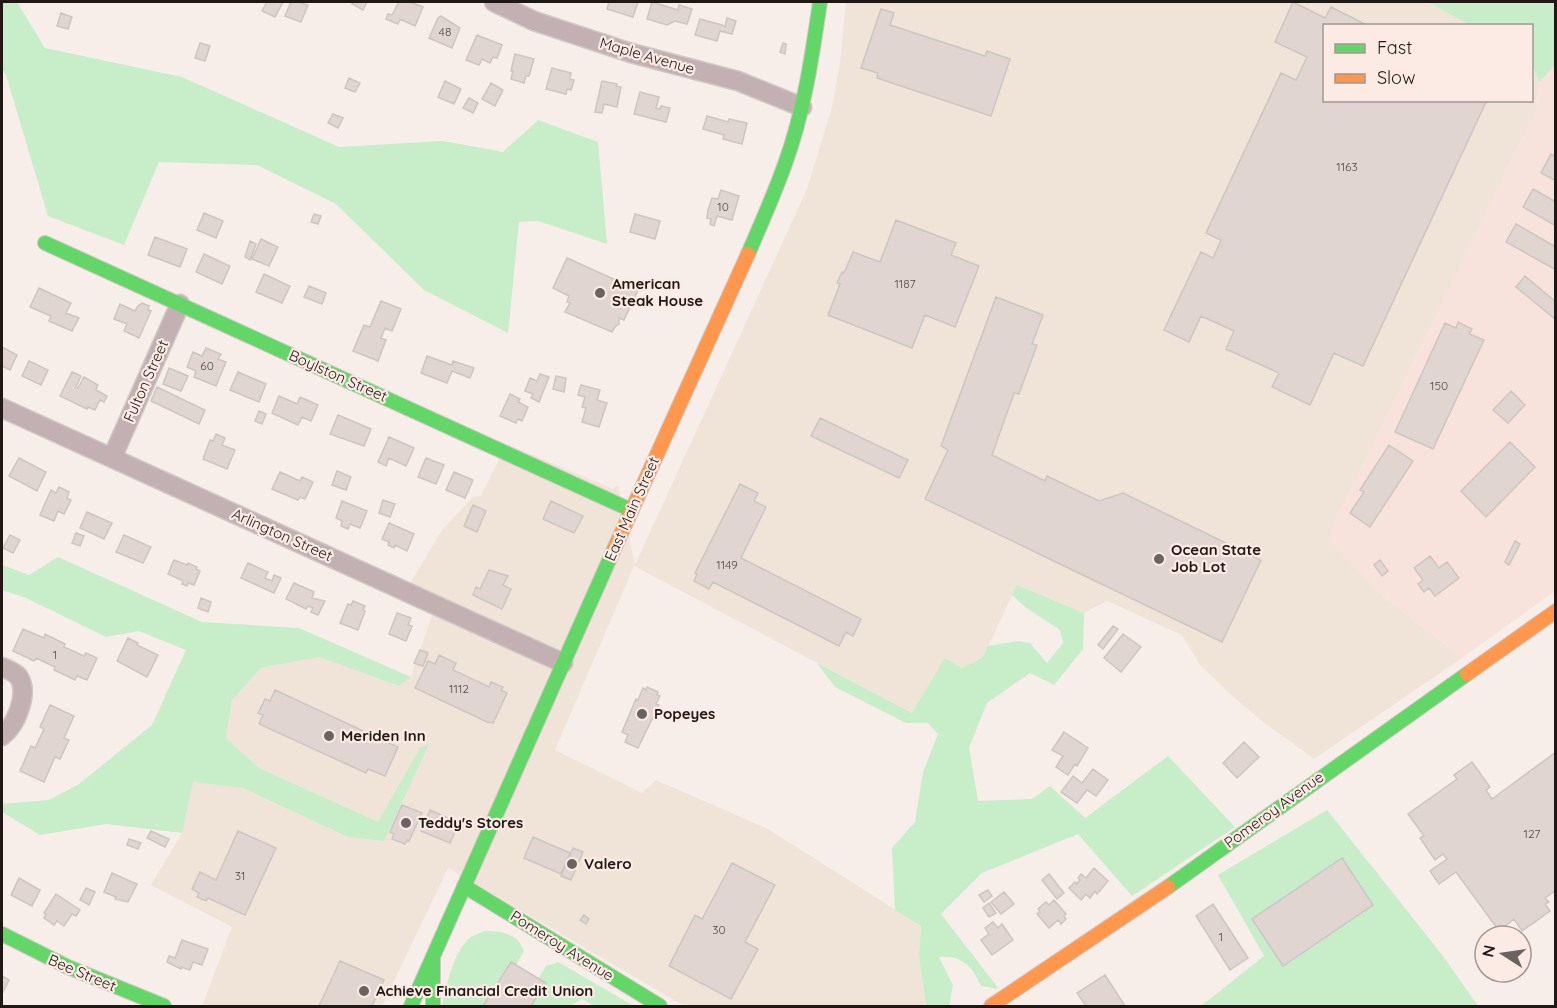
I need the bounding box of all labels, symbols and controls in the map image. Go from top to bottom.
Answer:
house number: 48 [439,24,451,39]
legend [1323,24,1533,102]
street label: Maple Avenue [598,33,697,78]
text: Fast [1377,36,1412,59]
text: Slow [1377,66,1415,89]
house number: 1163 [1336,159,1358,174]
house number: 10 [717,199,729,214]
place label: American Steak House [612,274,703,310]
house number: 1187 [894,276,916,291]
marker: American Steak House [593,286,607,300]
street label: Fulton Street [119,337,172,425]
street label: Boylston Street [286,345,390,406]
house number: 60 [200,358,214,373]
house number: 150 [1430,378,1448,393]
street label: East Main Street [600,454,663,564]
street label: Arlington Street [229,504,335,565]
place label: Ocean State Job Lot [1171,540,1261,576]
marker: Ocean State Job Lot [1152,552,1166,566]
house number: 1149 [716,557,738,572]
house number: 1 [53,647,57,662]
house number: 1112 [449,681,469,696]
place label: Popeyes [654,704,715,723]
marker: Popeyes [635,707,649,721]
place label: Meriden Inn [341,726,426,745]
marker: Meriden Inn [322,729,336,743]
street label: Pomeroy Avenue [1220,767,1327,852]
place label: Teddy's Stores [418,813,523,832]
marker: Teddy's Stores [399,816,413,830]
house number: 127 [1523,826,1541,841]
place label: Valero [584,854,632,873]
marker: Valero [565,857,579,871]
house number: 31 [235,868,245,883]
street label: Pomeroy Avenue [507,906,618,985]
house number: 30 [712,922,726,937]
north arrow [1473,924,1533,984]
house number: 1 [1219,929,1223,944]
text: N [1477,943,1499,959]
street label: Bee Street [45,950,119,995]
place label: Achieve Financial Credit Union [376,981,593,1000]
marker: Achieve Financial Credit Union [357,984,371,998]

